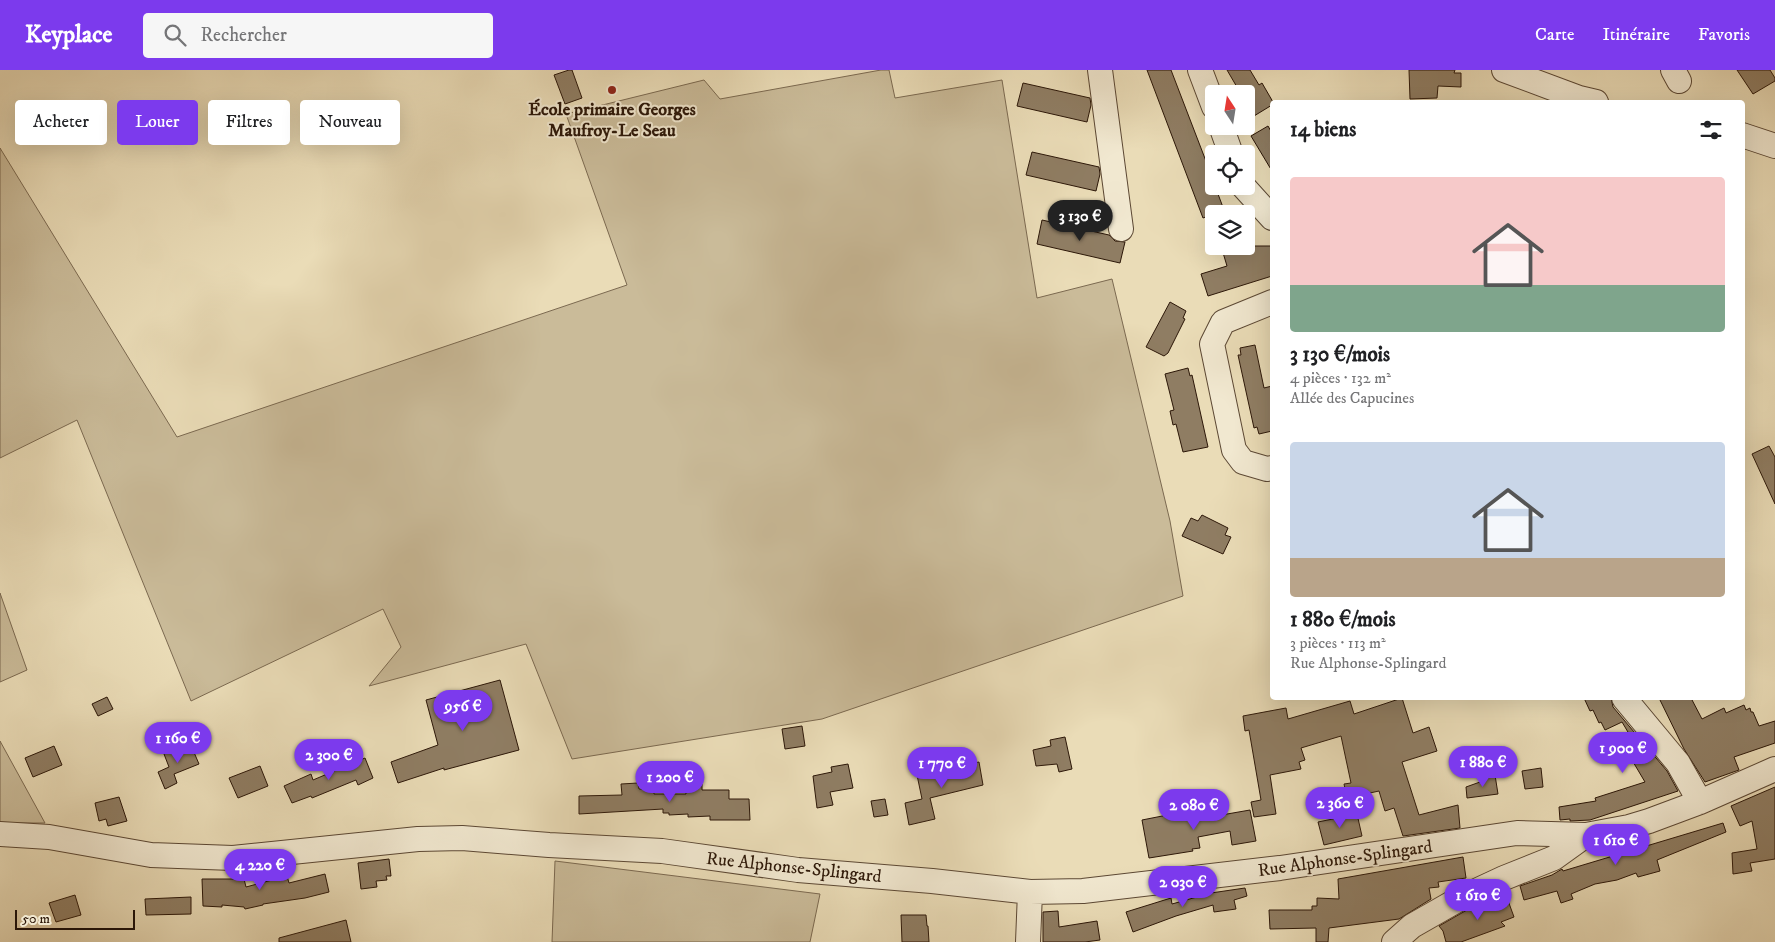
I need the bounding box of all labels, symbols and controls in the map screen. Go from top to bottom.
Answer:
search box [143,13,493,58]
text: Keyplace [25,20,113,50]
icon: search [161,21,189,49]
text: Rechercher [201,24,287,47]
text: Carte [1535,24,1575,46]
text: Itinéraire [1603,24,1670,46]
text: Favoris [1698,24,1750,46]
marker: École primaire Georges Maufroy-Le Seau [606,84,618,96]
north arrow [1205,85,1255,135]
map controls [1205,85,1255,255]
place label: École primaire Georges Maufroy-Le Seau [528,98,696,142]
chip: Acheter [15,100,107,145]
chip: Louer [117,100,198,145]
chip: Filtres [208,100,290,145]
chip: Nouveau [300,100,400,145]
icon: filters [1697,116,1725,144]
text: 14 biens [1290,117,1356,143]
button: locate [1205,145,1255,195]
pin: 3 130 € [1034,200,1126,242]
button: layers [1205,205,1255,255]
text: 3 130 € [1059,206,1101,226]
icon: home [1463,210,1553,300]
text: 3 130 €/mois [1290,342,1390,368]
text: 4 pièces · 132 m² [1290,368,1391,388]
text: Allée des Capucines [1290,388,1414,408]
icon: home [1463,475,1553,565]
text: 1 880 €/mois [1290,607,1395,633]
text: 3 pièces · 113 m² [1290,633,1386,653]
text: Rue Alphonse-Splingard [1290,653,1446,673]
pin: 956 € [428,690,498,732]
text: 956 € [444,696,482,716]
pin: 1 160 € [132,722,224,764]
text: 1 160 € [156,728,200,748]
pin: 1 900 € [1577,732,1669,774]
pin: 2 300 € [283,738,375,781]
text: 1 900 € [1599,738,1647,758]
text: 2 300 € [305,745,353,765]
pin: 1 770 € [896,746,988,789]
pin: 1 880 € [1437,746,1529,788]
text: 1 880 € [1460,752,1506,772]
text: 1 770 € [918,753,966,773]
pin: 1 200 € [624,760,716,803]
text: 1 200 € [646,767,694,787]
pin: 2 360 € [1294,786,1386,829]
pin: 2 080 € [1148,788,1240,831]
text: 2 360 € [1317,793,1364,813]
text: 2 080 € [1169,795,1219,815]
pin: 1 610 € [1570,824,1662,866]
text: 1 610 € [1594,830,1638,850]
street label: Rue Alphonse-Splingard [1256,836,1434,882]
pin: 4 220 € [214,848,306,891]
street label: Rue Alphonse-Splingard [705,848,883,888]
text: 4 220 € [235,855,285,875]
pin: 2 030 € [1137,866,1229,908]
text: 2 030 € [1159,872,1207,892]
pin: 1 610 € [1432,878,1524,921]
text: 1 610 € [1456,885,1500,905]
scale bar [15,907,135,930]
text: 50 m [22,910,50,928]

